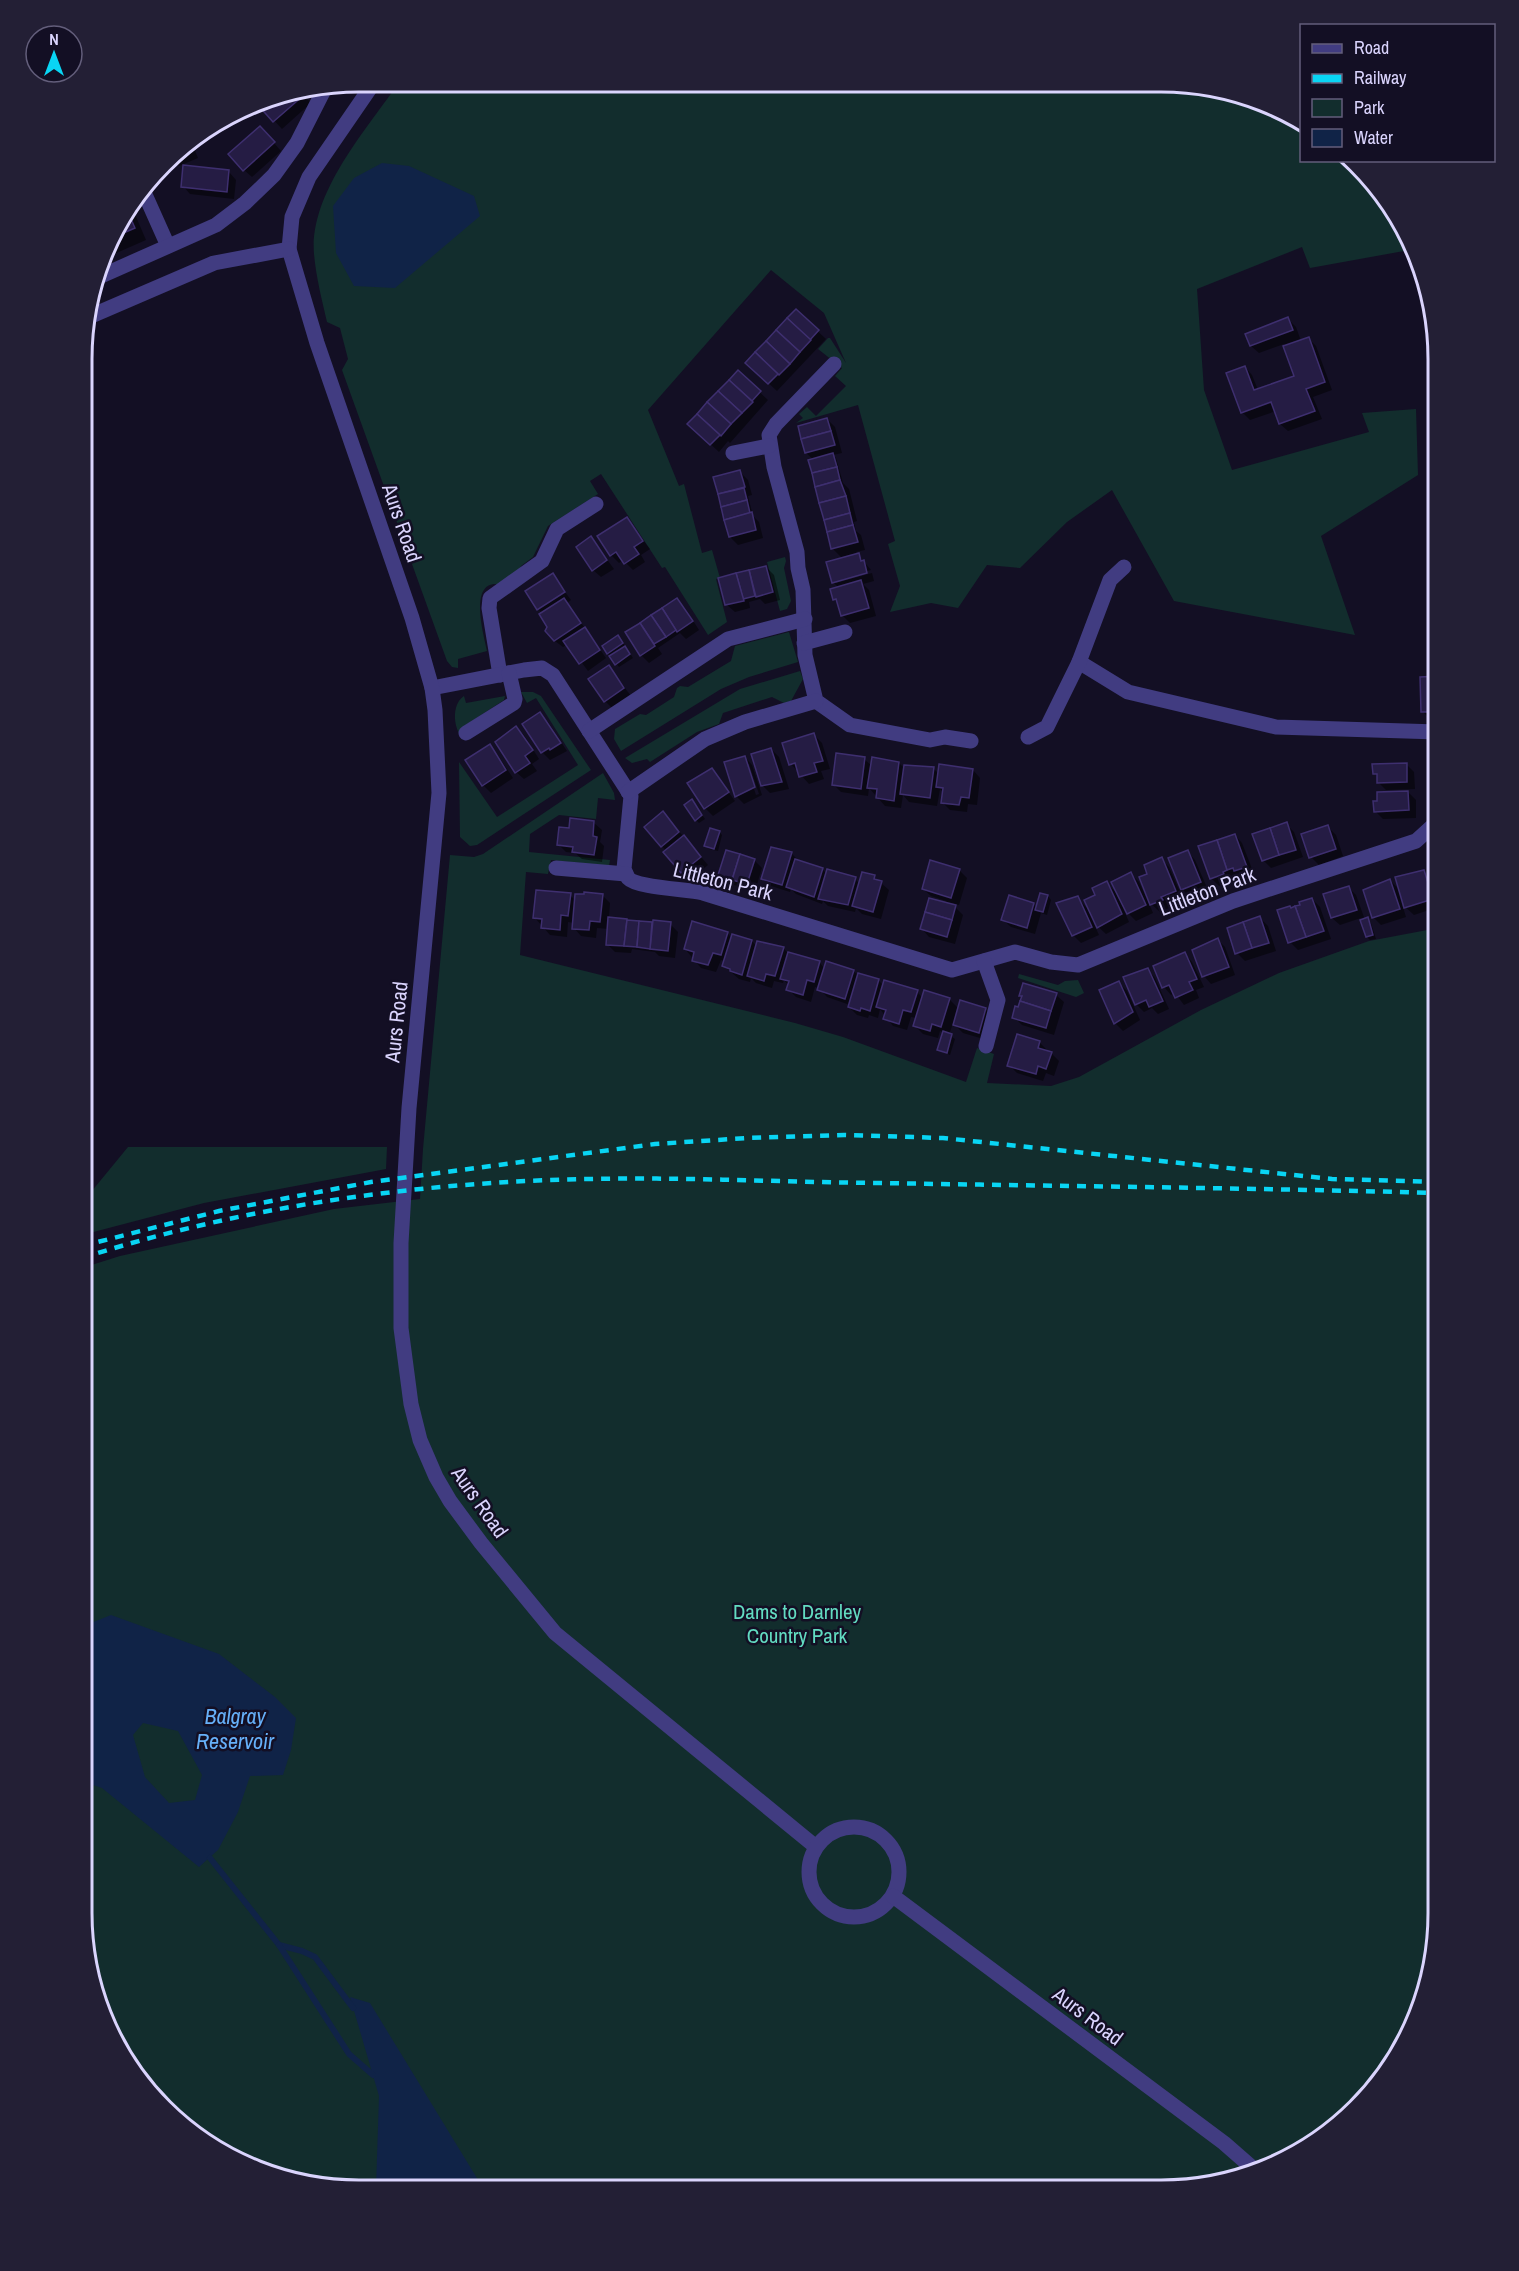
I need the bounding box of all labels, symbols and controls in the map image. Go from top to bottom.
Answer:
north arrow [24,24,84,84]
legend [1300,24,1495,162]
text: N [49,28,59,50]
text: Road [1354,35,1389,60]
text: Railway [1354,65,1407,90]
text: Park [1354,95,1385,120]
text: Water [1354,125,1393,150]
street label: Aurs Road [375,479,429,566]
street label: Littleton Park [670,855,776,907]
street label: Littleton Park [1154,859,1260,923]
street label: Aurs Road [377,980,415,1065]
street label: Aurs Road [444,1460,515,1544]
park label: Dams to Darnley Country Park [733,1597,861,1650]
water label: Balgray Reservoir [196,1701,275,1756]
street label: Aurs Road [1046,1979,1129,2052]

